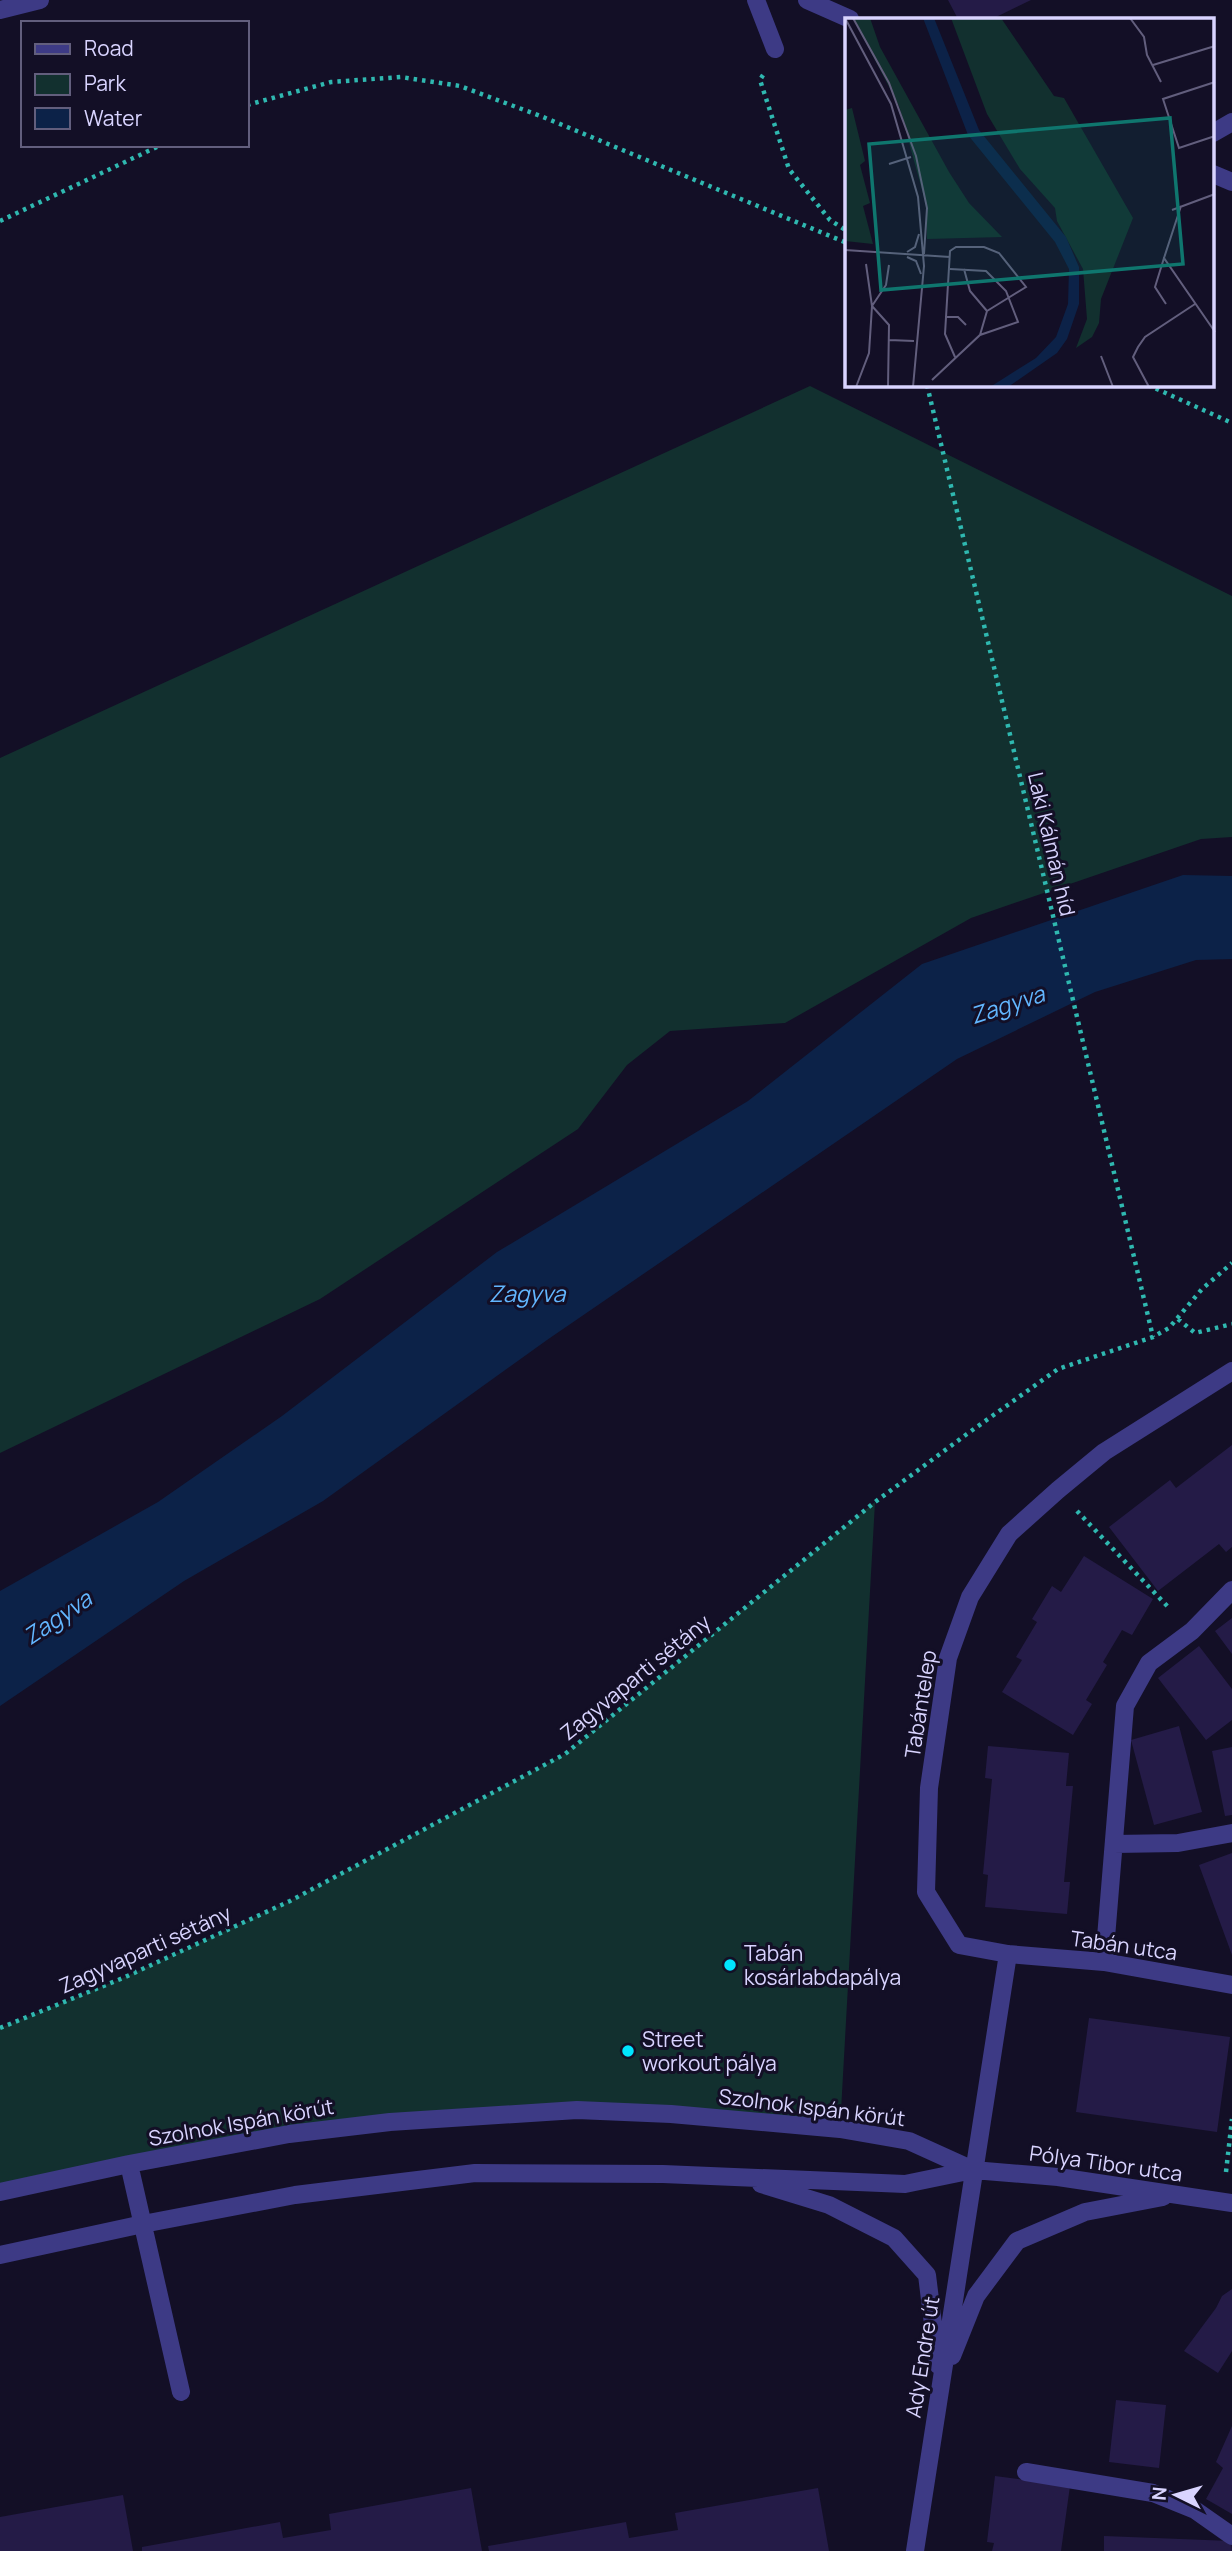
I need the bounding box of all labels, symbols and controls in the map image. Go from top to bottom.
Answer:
inset map [845,18,1214,387]
legend [21,21,248,147]
text: Road [84,34,134,62]
text: Park [84,69,126,97]
text: Water [84,104,143,132]
street label: Laki Kálmán híd [1022,769,1082,919]
water label: Zagyva [966,977,1049,1031]
water label: Zagyva [489,1277,566,1309]
water label: Zagyva [16,1582,99,1652]
street label: Zagyvaparti sétány [554,1608,716,1746]
street label: Tabántelep [898,1648,942,1760]
street label: Zagyvaparti sétány [55,1898,235,2000]
street label: Tabán utca [1069,1924,1179,1966]
place label: Tabán kosárlabdapálya [744,1939,901,1991]
marker: Tabán kosárlabdapálya [722,1957,738,1973]
place label: Street workout pálya [642,2025,777,2077]
marker: Street workout pálya [620,2043,636,2059]
street label: Szolnok Ispán körút [717,2082,907,2132]
street label: Szolnok Ispán körút [146,2092,336,2152]
street label: Pólya Tibor utca [1028,2138,1184,2188]
street label: Ady Endre út [899,2294,945,2420]
north arrow [1141,2460,1211,2530]
text: N [1146,2486,1173,2501]

